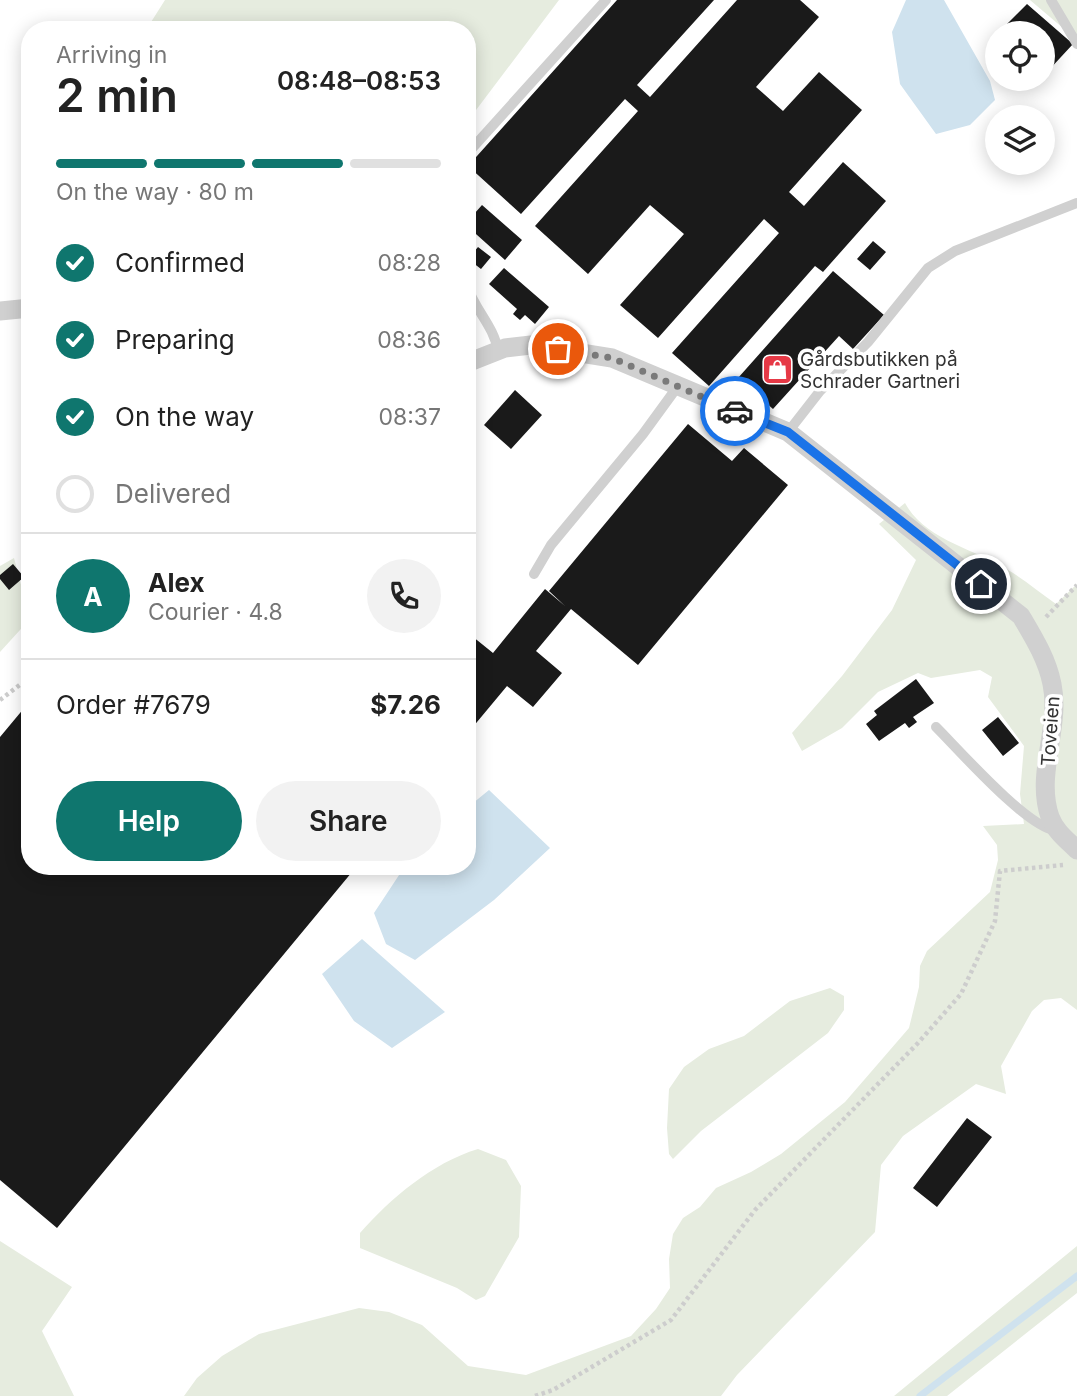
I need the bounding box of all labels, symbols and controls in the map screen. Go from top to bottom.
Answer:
map controls [985,21,1055,175]
button: locate [985,21,1055,91]
text: Arriving in [56,41,167,69]
text: 08:48–08:53 [277,65,441,96]
text: 2 min [56,67,178,123]
button: layers [985,105,1055,175]
text: On the way · 80 m [56,178,254,206]
icon: check [56,244,94,282]
text: Confirmed [115,247,245,278]
text: 08:28 [377,249,441,277]
pin [528,319,588,379]
icon: check [56,321,94,359]
text: Preparing [115,324,235,355]
text: 08:36 [377,326,441,354]
icon: bag [539,330,577,368]
place label: Gårdsbutikken på Schrader Gartneri [800,348,960,393]
shop icon: Gårdsbutikken på Schrader Gartneri [760,353,794,387]
courier [700,376,770,446]
icon: car [716,392,754,430]
icon: check [56,398,94,436]
text: On the way [115,401,254,432]
text: 08:37 [378,403,441,431]
text: Delivered [115,478,231,509]
pin [951,554,1011,614]
button: phone [367,559,441,633]
icon: home [962,565,1000,603]
text: Alex [148,567,205,598]
text: A [83,581,103,612]
text: Courier · 4.8 [148,598,283,626]
text: Order #7679 [56,689,211,720]
text: $7.26 [370,689,441,720]
street label: Toveien [1037,695,1064,767]
button: Help [56,781,242,861]
button: Share [256,781,441,861]

